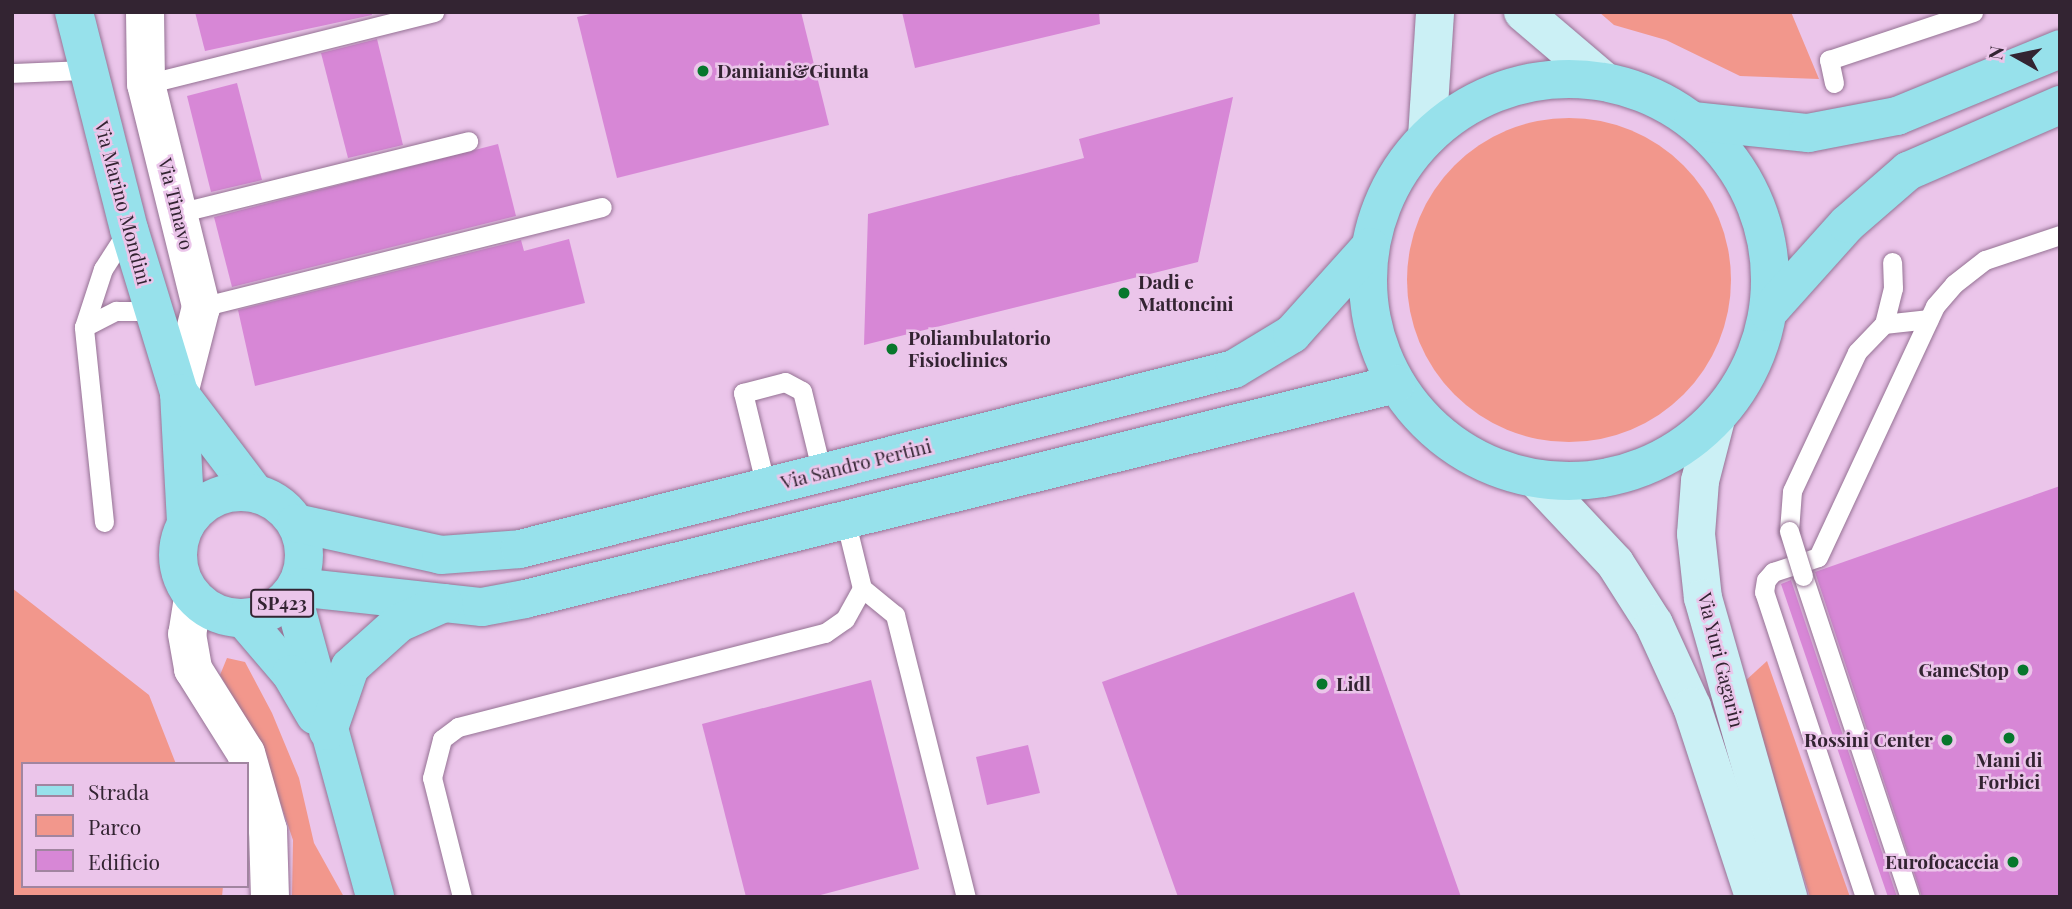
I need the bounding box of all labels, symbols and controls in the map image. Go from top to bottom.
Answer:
north arrow [1981,21,2051,91]
text: N [1981,44,2009,62]
place label: Damiani&Giunta [717,60,869,82]
marker: Damiani&Giunta [695,63,711,79]
street label: Via Marino Mondini [90,118,156,288]
street label: Via Timavo [154,155,198,253]
place label: Dadi e Mattoncini [1138,271,1234,315]
marker: Dadi e Mattoncini [1116,285,1132,301]
place label: Poliambulatorio Fisioclinics [908,327,1051,371]
marker: Poliambulatorio Fisioclinics [882,339,902,359]
street label: Via Sandro Pertini [778,434,934,494]
road number: SP423 [249,588,315,618]
street label: Via Yuri Gagarin [1693,590,1749,730]
place label: GameStop [1919,659,2009,681]
marker: GameStop [2015,662,2031,678]
place label: Lidl [1336,673,1371,695]
marker: Lidl [1314,676,1330,692]
place label: Rossini Center [1804,729,1933,751]
marker: Mani di Forbici [2001,730,2017,746]
marker: Rossini Center [1939,732,1955,748]
place label: Mani di Forbici [1976,749,2042,793]
legend [21,762,248,888]
text: Strada [88,777,149,805]
text: Parco [88,812,141,840]
text: Edificio [88,847,160,875]
place label: Eurofocaccia [1885,851,1999,873]
marker: Eurofocaccia [2005,854,2021,870]

